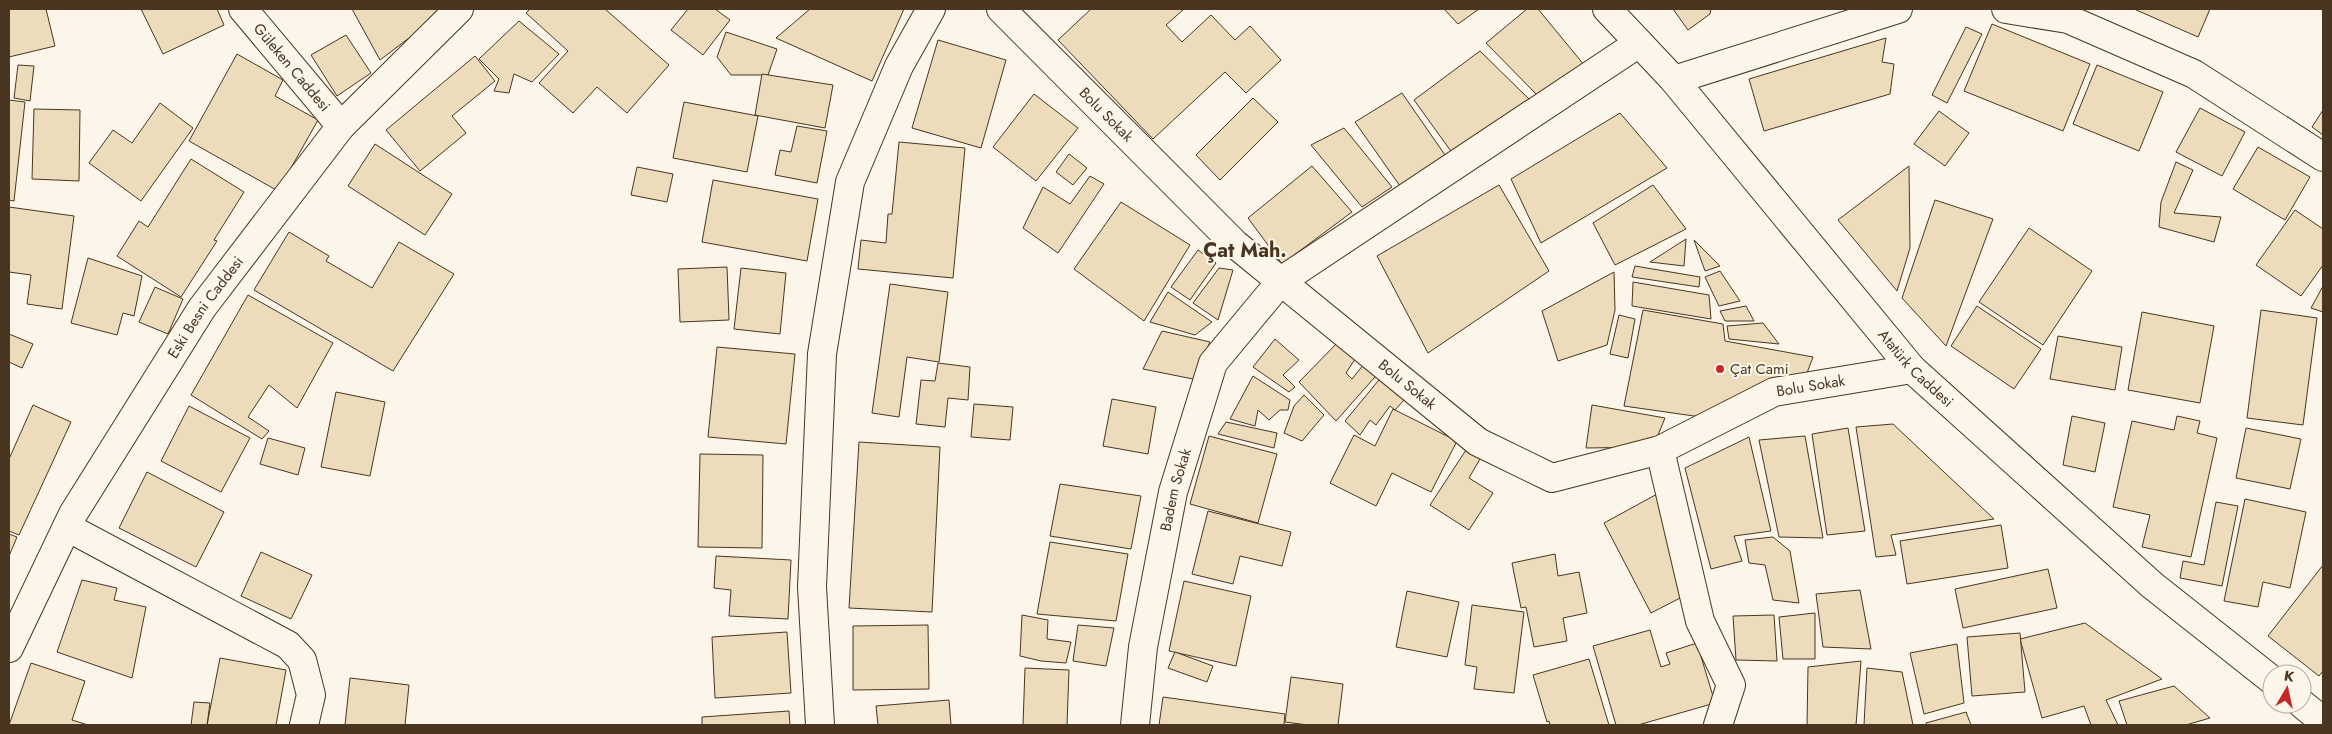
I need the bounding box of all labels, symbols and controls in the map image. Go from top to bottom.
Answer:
street label: Güleken Caddesi [248,18,335,116]
street label: Bolu Sokak [1074,82,1139,147]
district label: Çat Mah. [1203,236,1287,265]
street label: Eski Besni Caddesi [162,252,249,363]
street label: Atatürk Caddesi [1873,325,1958,412]
street label: Bolu Sokak [1374,354,1442,415]
place label: Çat Cami [1730,358,1789,380]
marker: Çat Cami [1714,363,1726,375]
street label: Bolu Sokak [1775,369,1847,402]
street label: Badem Sokak [1155,445,1197,533]
north arrow [2262,664,2312,714]
text: K [2283,666,2296,687]

